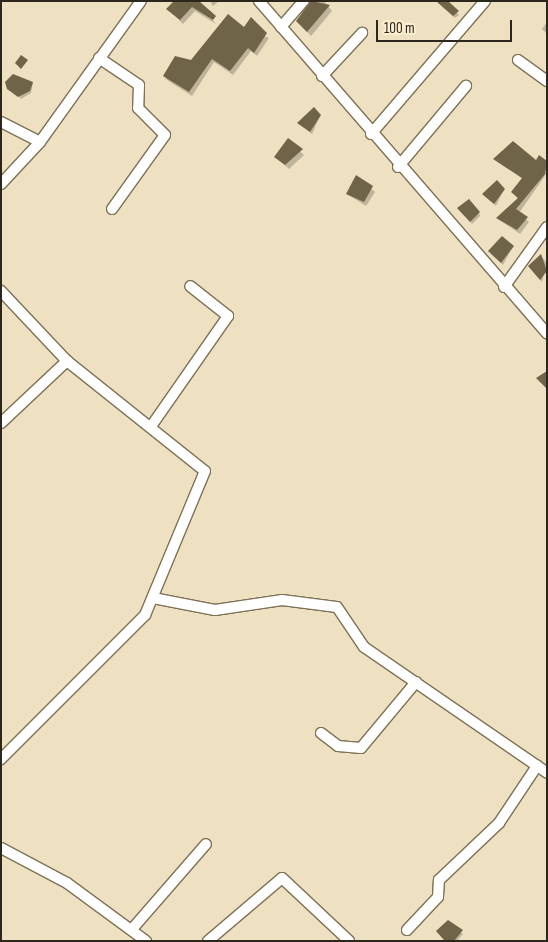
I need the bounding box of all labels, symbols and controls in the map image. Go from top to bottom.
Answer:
scale bar [378,10,514,42]
text: 100 m [384,19,415,38]

